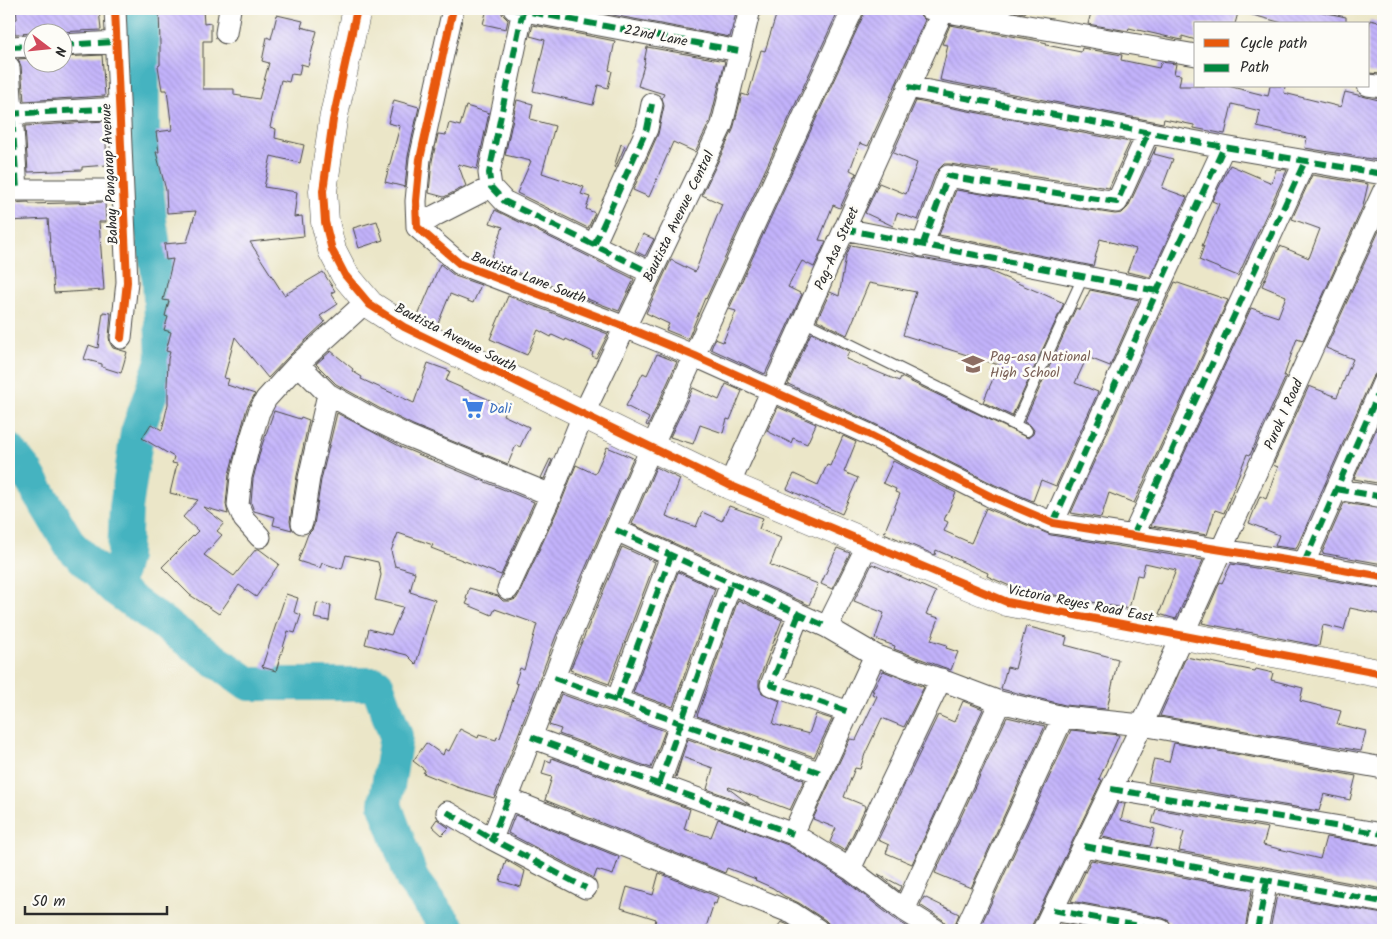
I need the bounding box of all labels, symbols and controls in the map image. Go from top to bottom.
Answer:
street label: 22nd Lane [622,19,690,53]
north arrow [22,22,72,72]
legend [1194,22,1370,88]
text: Cycle path [1240,32,1307,56]
text: N [48,44,71,59]
text: Path [1240,56,1269,80]
street label: Bahay Pangarap Avenue [95,102,125,245]
street label: Bautista Avenue Central [638,147,720,286]
street label: Pag-Asa Street [809,203,865,294]
street label: Bautista Lane South [468,246,589,310]
street label: Bautista Avenue South [390,297,521,378]
place label: Pag-asa National High School [990,346,1091,384]
school or university icon: Pag-asa National High School [960,351,986,377]
street label: Purok 1 Road [1258,374,1310,453]
supermarket icon: Dali [460,395,486,421]
place label: Dali [489,398,512,420]
street label: Victoria Reyes Road East [1006,579,1156,629]
scale bar [25,884,168,916]
text: 50 m [32,890,66,914]

